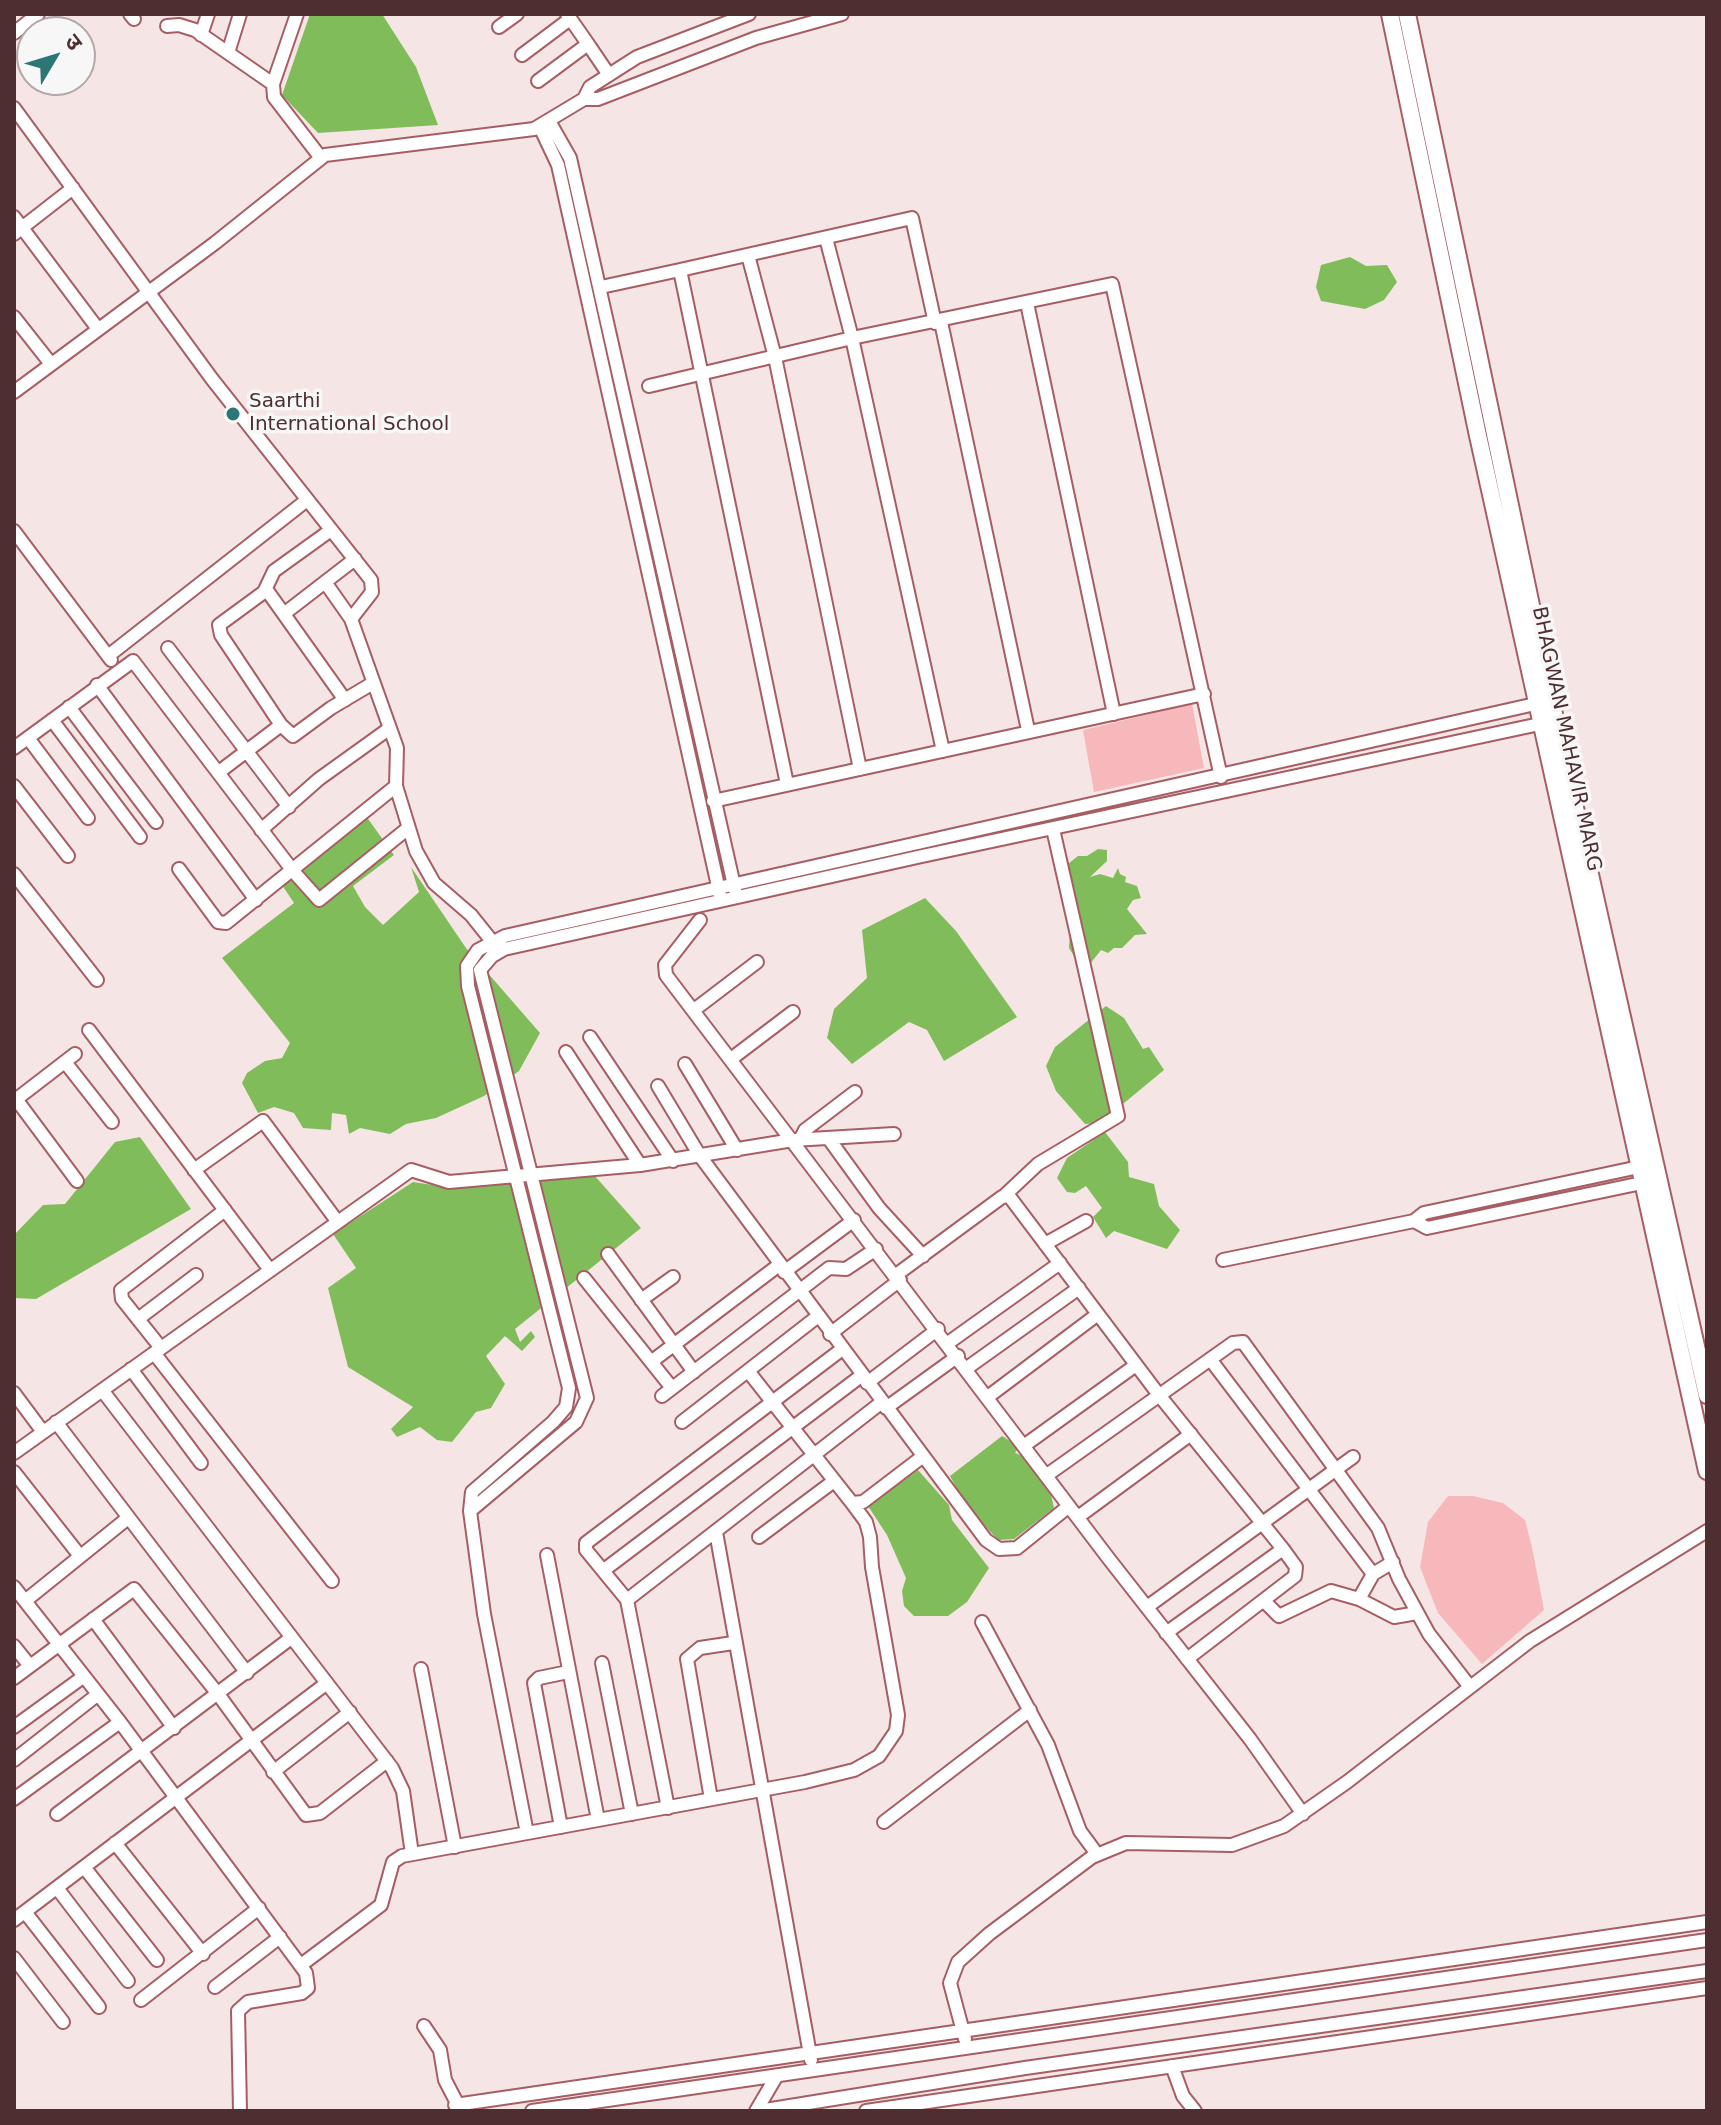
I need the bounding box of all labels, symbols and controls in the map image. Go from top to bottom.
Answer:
north arrow [16,16,96,96]
text: उ [60,29,88,55]
place label: Saarthi International School [249,390,449,437]
marker: Saarthi International School [224,405,242,423]
street label: BHAGWAN MAHAVIR MARG [1526,605,1606,873]

